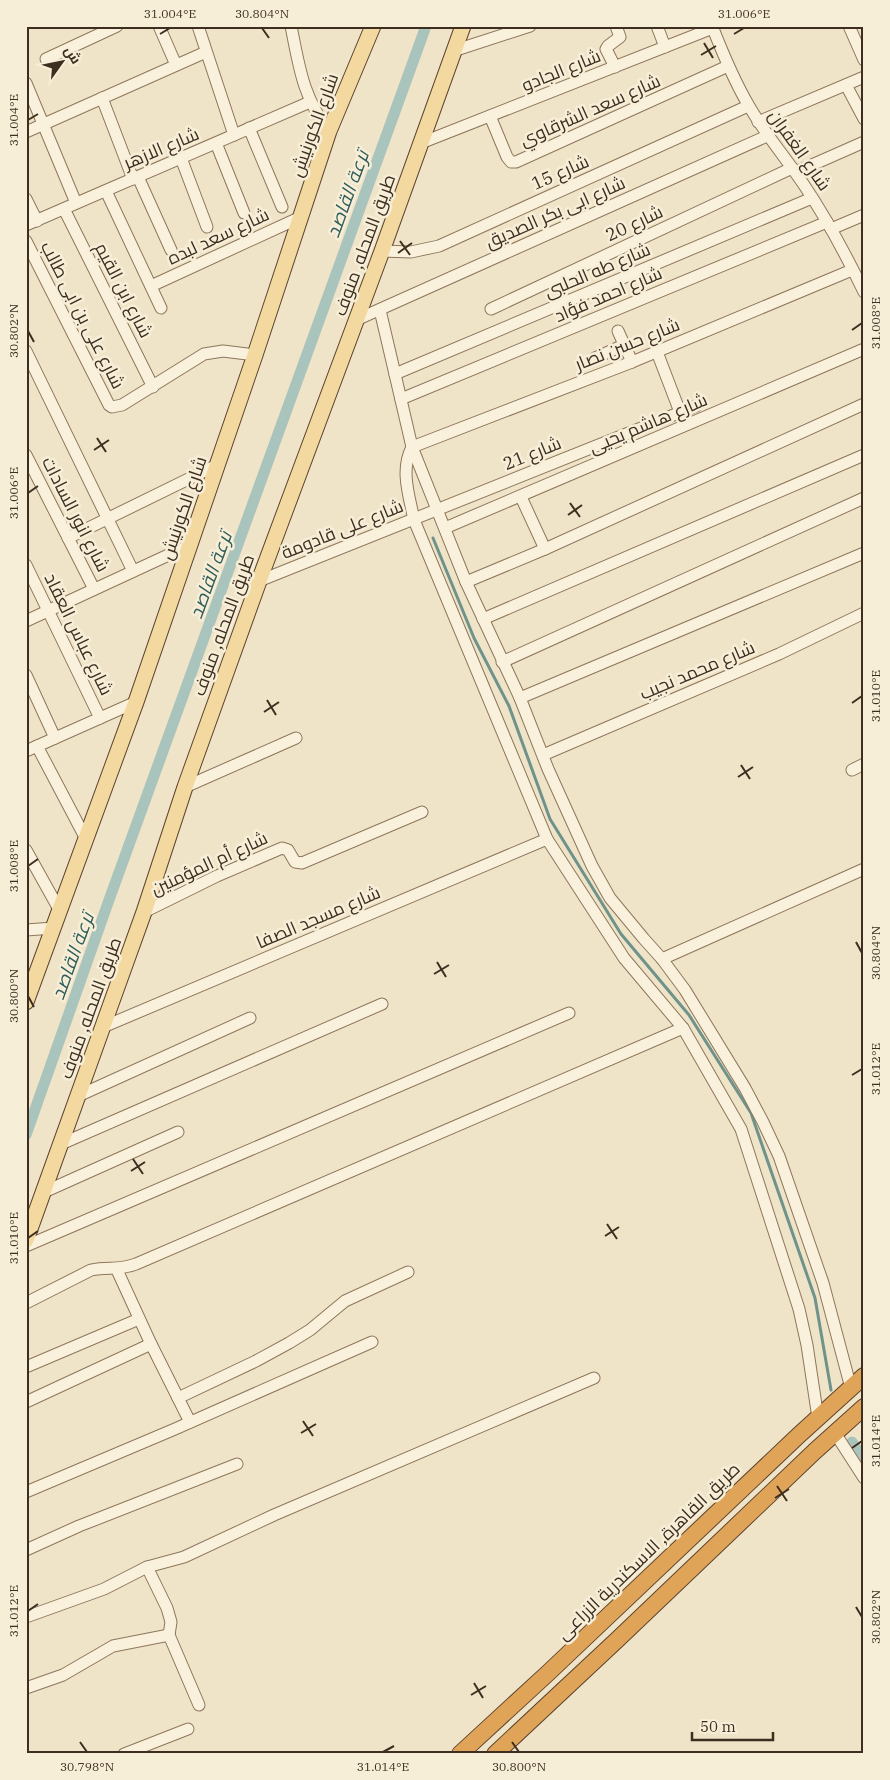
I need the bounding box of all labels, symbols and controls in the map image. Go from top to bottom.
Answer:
text: 31.004°E [144,6,196,21]
text: 30.804°N [235,6,289,21]
text: 31.006°E [718,6,770,21]
north arrow [38,38,88,88]
text: ش [60,42,85,67]
street label: شارع الجادو [518,44,604,97]
street label: شارع سعد الشرقاوي [516,69,665,154]
street label: شارع الكورنيش [285,70,344,180]
text: 31.004°E [6,94,21,146]
street label: شارع الغفران [763,105,836,196]
street label: شارع الازهر [119,122,203,176]
water label: ترعة القاصد [320,144,375,241]
street label: شارع 15 [528,149,593,196]
street label: طريق المحله, منوف [328,171,401,319]
street label: شارع ابى بكر الصديق [481,171,629,254]
street label: شارع 20 [602,200,667,247]
street label: شارع سعد لبده [163,202,273,270]
street label: شارع على بن ابى طالب [35,237,130,393]
street label: شارع طه الحلبى [540,237,654,304]
street label: شارع ابن القيم [89,238,158,342]
street label: شارع احمد فؤاد [551,261,666,328]
text: 31.008°E [868,297,883,349]
text: 30.802°N [6,304,21,358]
street label: شارع حسن نصار [570,313,683,377]
street label: شارع هاشم يحيى [585,388,711,459]
street label: شارع 21 [500,431,565,476]
street label: شارع انور السادات [36,452,115,576]
street label: شارع الكورنيش [154,453,212,563]
text: 31.006°E [6,467,21,519]
street label: شارع على قادومة [278,494,407,565]
water label: ترعة القاصد [183,525,238,622]
street label: طريق المحله, منوف [187,551,260,699]
street label: شارع عباس العقاد [39,569,118,699]
street label: شارع محمد نجيب [636,635,759,706]
text: 31.010°E [868,670,883,722]
street label: شارع أم المؤمنين [147,826,272,901]
text: 31.008°E [6,840,21,892]
street label: شارع مسجد الصفا [252,880,384,954]
water label: ترعة القاصد [45,906,100,1003]
text: 30.804°N [868,926,883,980]
street label: طريق المحله, منوف [54,934,127,1082]
text: 30.800°N [6,969,21,1023]
text: 31.012°E [868,1043,883,1095]
text: 31.010°E [6,1212,21,1264]
text: 31.014°E [868,1415,883,1467]
street label: طريق القاهرة, الاسكندرية الزراعى [551,1457,745,1645]
text: 31.012°E [6,1585,21,1637]
text: 30.802°N [868,1590,883,1644]
scale bar [692,1710,774,1742]
text: 50 m [700,1717,736,1736]
text: 30.798°N [60,1759,114,1774]
text: 31.014°E [357,1759,409,1774]
text: 30.800°N [492,1759,546,1774]

